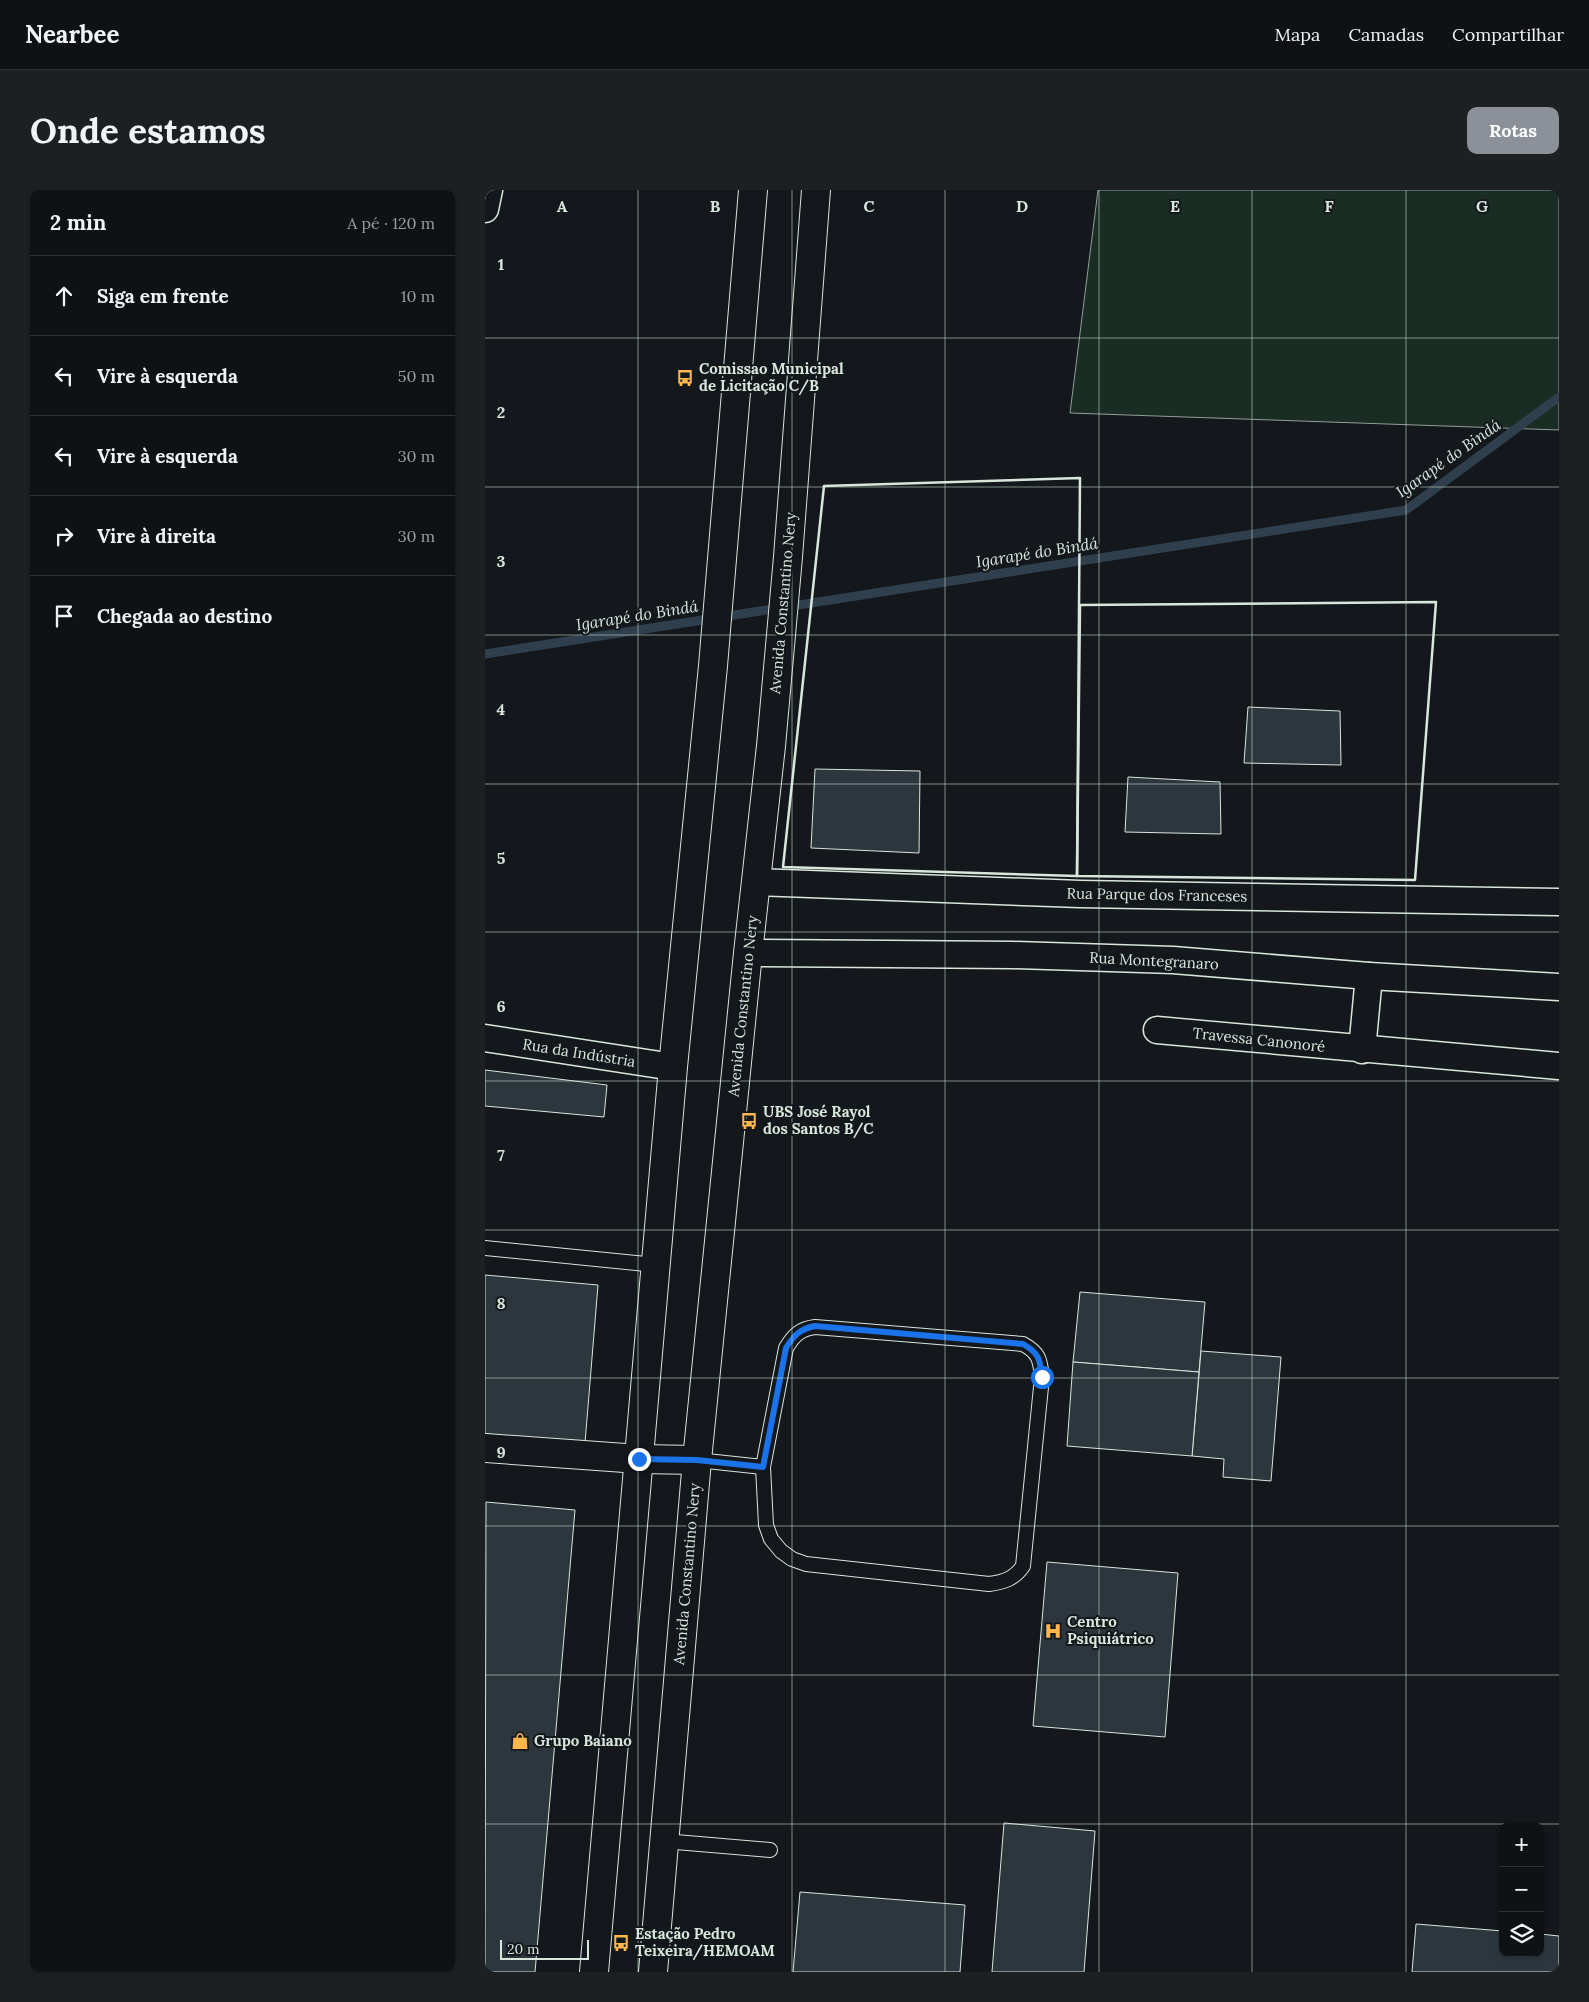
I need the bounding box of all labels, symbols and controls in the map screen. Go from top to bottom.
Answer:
text: Nearbee [25,19,119,50]
text: Mapa [1275,23,1320,46]
text: Camadas [1348,23,1424,46]
text: Compartilhar [1452,23,1564,46]
button: Rotas [1467,107,1559,154]
text: Onde estamos [30,108,266,153]
text: A [557,196,568,216]
text: B [710,196,721,216]
text: C [863,196,875,216]
text: D [1016,196,1028,216]
text: E [1170,196,1180,216]
text: F [1324,196,1334,216]
text: G [1476,196,1488,216]
text: 2 min [50,209,106,236]
text: A pé · 120 m [347,213,435,233]
text: 1 [498,254,504,274]
icon: ahead [50,282,78,310]
text: Siga em frente [97,284,229,308]
text: 10 m [401,286,435,306]
place label: Comissao Municipal de Licitação C/B [699,359,844,396]
icon: left [50,362,78,390]
text: Vire à esquerda [97,364,238,388]
text: 50 m [398,366,435,386]
bus stop icon: Comissao Municipal de Licitação C/B [675,368,695,388]
text: 2 [497,402,505,422]
water label: Igarapé do Bindá [1392,414,1504,502]
icon: left [50,442,78,470]
text: Vire à esquerda [97,444,238,468]
text: 30 m [398,446,435,466]
street label: Avenida Constantino Nery [765,511,800,696]
icon: right [50,522,78,550]
text: Vire à direita [97,524,216,548]
text: 30 m [398,526,435,546]
water label: Igarapé do Bindá [975,532,1100,572]
text: 3 [497,551,506,571]
water label: Igarapé do Bindá [575,595,700,635]
icon: arrive [50,602,78,630]
text: Chegada ao destino [97,604,272,628]
text: 4 [497,699,506,719]
text: 5 [497,848,506,868]
street label: Rua Parque dos Franceses [1066,883,1248,906]
street label: Avenida Constantino Nery [723,914,761,1099]
street label: Rua Montegranaro [1089,948,1220,973]
text: 6 [496,996,506,1016]
street label: Travessa Canonoré [1192,1023,1326,1056]
street label: Rua da Indústria [521,1034,637,1071]
place label: UBS José Rayol dos Santos B/C [763,1102,874,1139]
bus stop icon: UBS José Rayol dos Santos B/C [739,1111,759,1131]
text: 7 [497,1145,505,1165]
text: 8 [496,1293,506,1313]
route start [1031,1366,1054,1389]
text: 9 [496,1442,506,1462]
route end [628,1448,651,1471]
street label: Avenida Constantino Nery [669,1482,704,1667]
place label: Centro Psiquiátrico [1067,1612,1154,1648]
hospital icon: Centro Psiquiátrico [1043,1621,1063,1641]
shop icon: Grupo Baiano [510,1731,530,1751]
place label: Grupo Baiano [534,1731,632,1750]
map controls [1499,1822,1544,1957]
button: + [1499,1822,1544,1867]
button: − [1499,1867,1544,1912]
button: layers [1499,1912,1544,1957]
place label: Estação Pedro Teixeira/HEMOAM [635,1924,775,1961]
bus stop icon: Estação Pedro Teixeira/HEMOAM [611,1933,631,1953]
scale bar [500,1937,589,1960]
text: 20 m [507,1940,539,1958]

